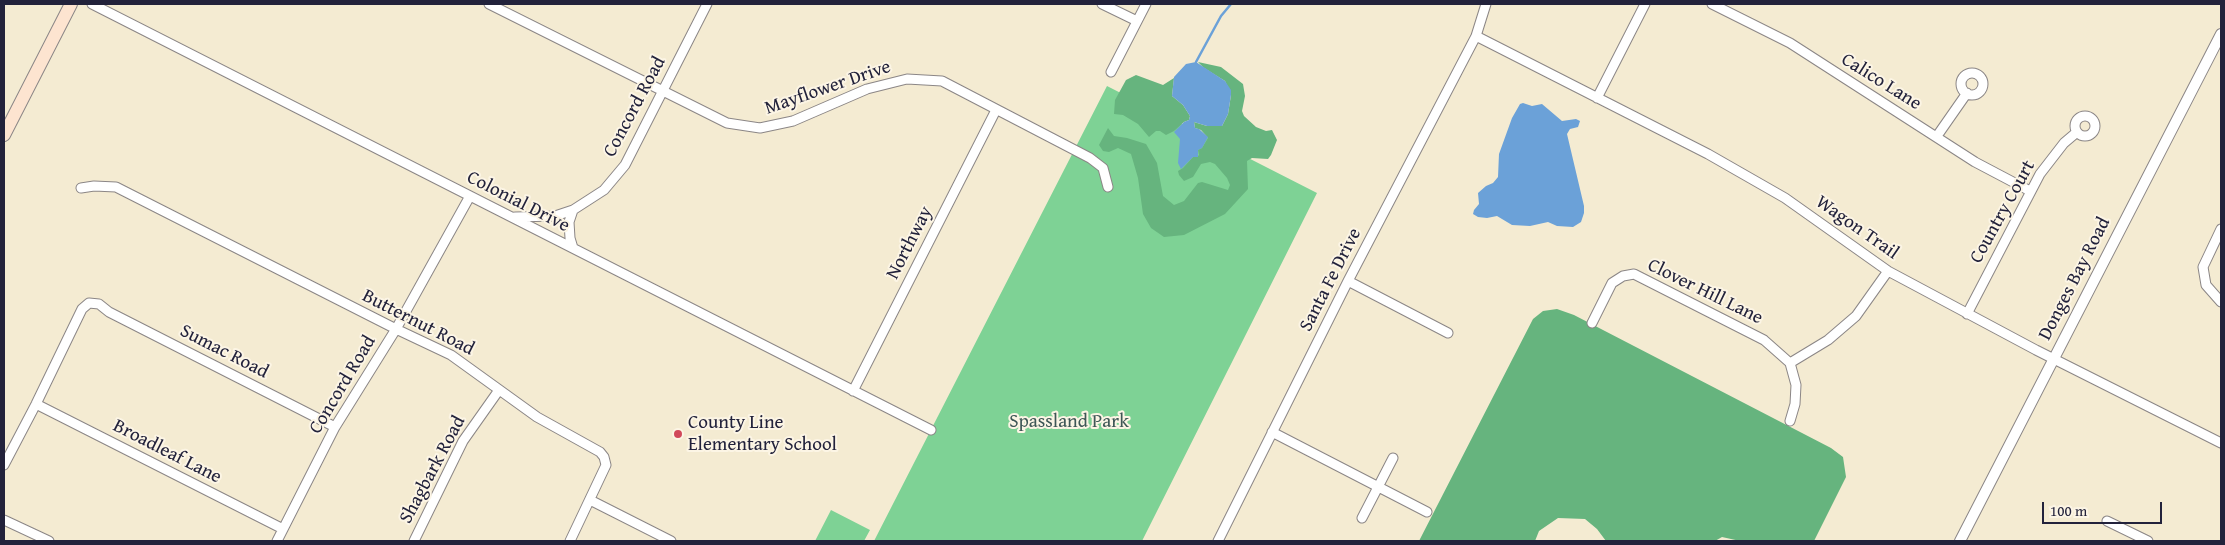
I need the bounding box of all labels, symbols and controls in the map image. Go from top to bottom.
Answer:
street label: Calico Lane [1837,48,1925,116]
street label: Concord Road [599,53,671,161]
street label: Mayflower Drive [762,56,894,120]
street label: Country Court [1965,157,2041,267]
street label: Colonial Drive [463,166,573,238]
street label: Wagon Trail [1811,191,1903,265]
street label: Northway [882,203,938,283]
street label: Donges Bay Road [2034,214,2116,344]
street label: Santa Fe Drive [1295,224,1367,336]
street label: Clover Hill Lane [1644,254,1766,330]
street label: Butternut Road [358,285,478,361]
street label: Sumac Road [176,320,272,384]
street label: Concord Road [305,332,381,438]
park label: Spassland Park [1009,411,1129,433]
street label: Shagbark Road [395,412,471,528]
place label: County Line Elementary School [688,412,837,456]
street label: Broadleaf Lane [109,415,225,489]
marker: County Line Elementary School [672,428,684,440]
scale bar [2045,492,2165,524]
text: 100 m [2050,500,2087,521]

